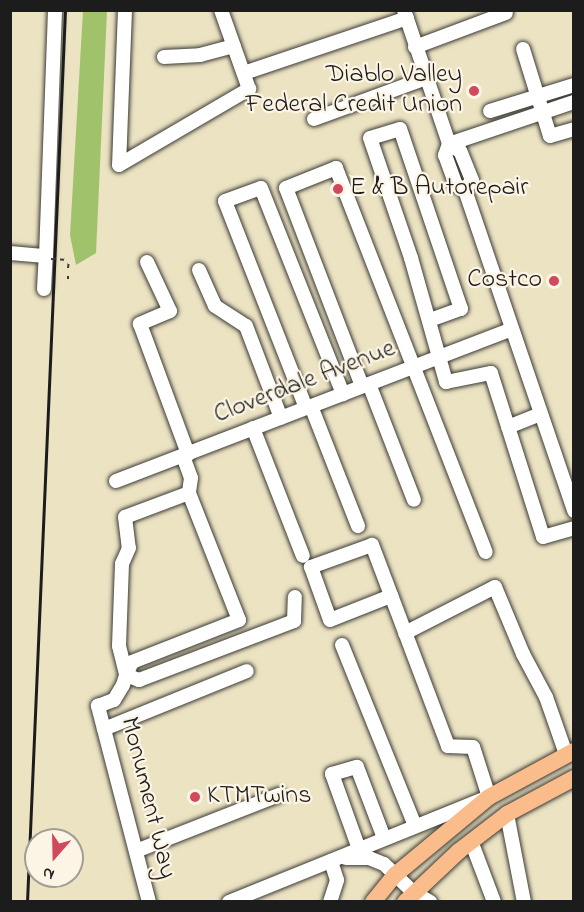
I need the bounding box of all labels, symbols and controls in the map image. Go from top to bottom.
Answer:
place label: Diablo Valley Federal Credit Union [245,60,462,122]
marker: Diablo Valley Federal Credit Union [467,84,481,98]
place label: E & B Autorepair [350,173,528,205]
marker: E & B Autorepair [331,182,345,196]
place label: Costco [467,265,542,297]
marker: Costco [547,274,561,288]
street label: Cloverdale Avenue [210,334,400,432]
street label: Monument Way [112,714,182,882]
place label: KTMTwins [207,781,311,813]
marker: KTMTwins [188,790,202,804]
north arrow [24,828,84,888]
text: N [39,860,58,886]

